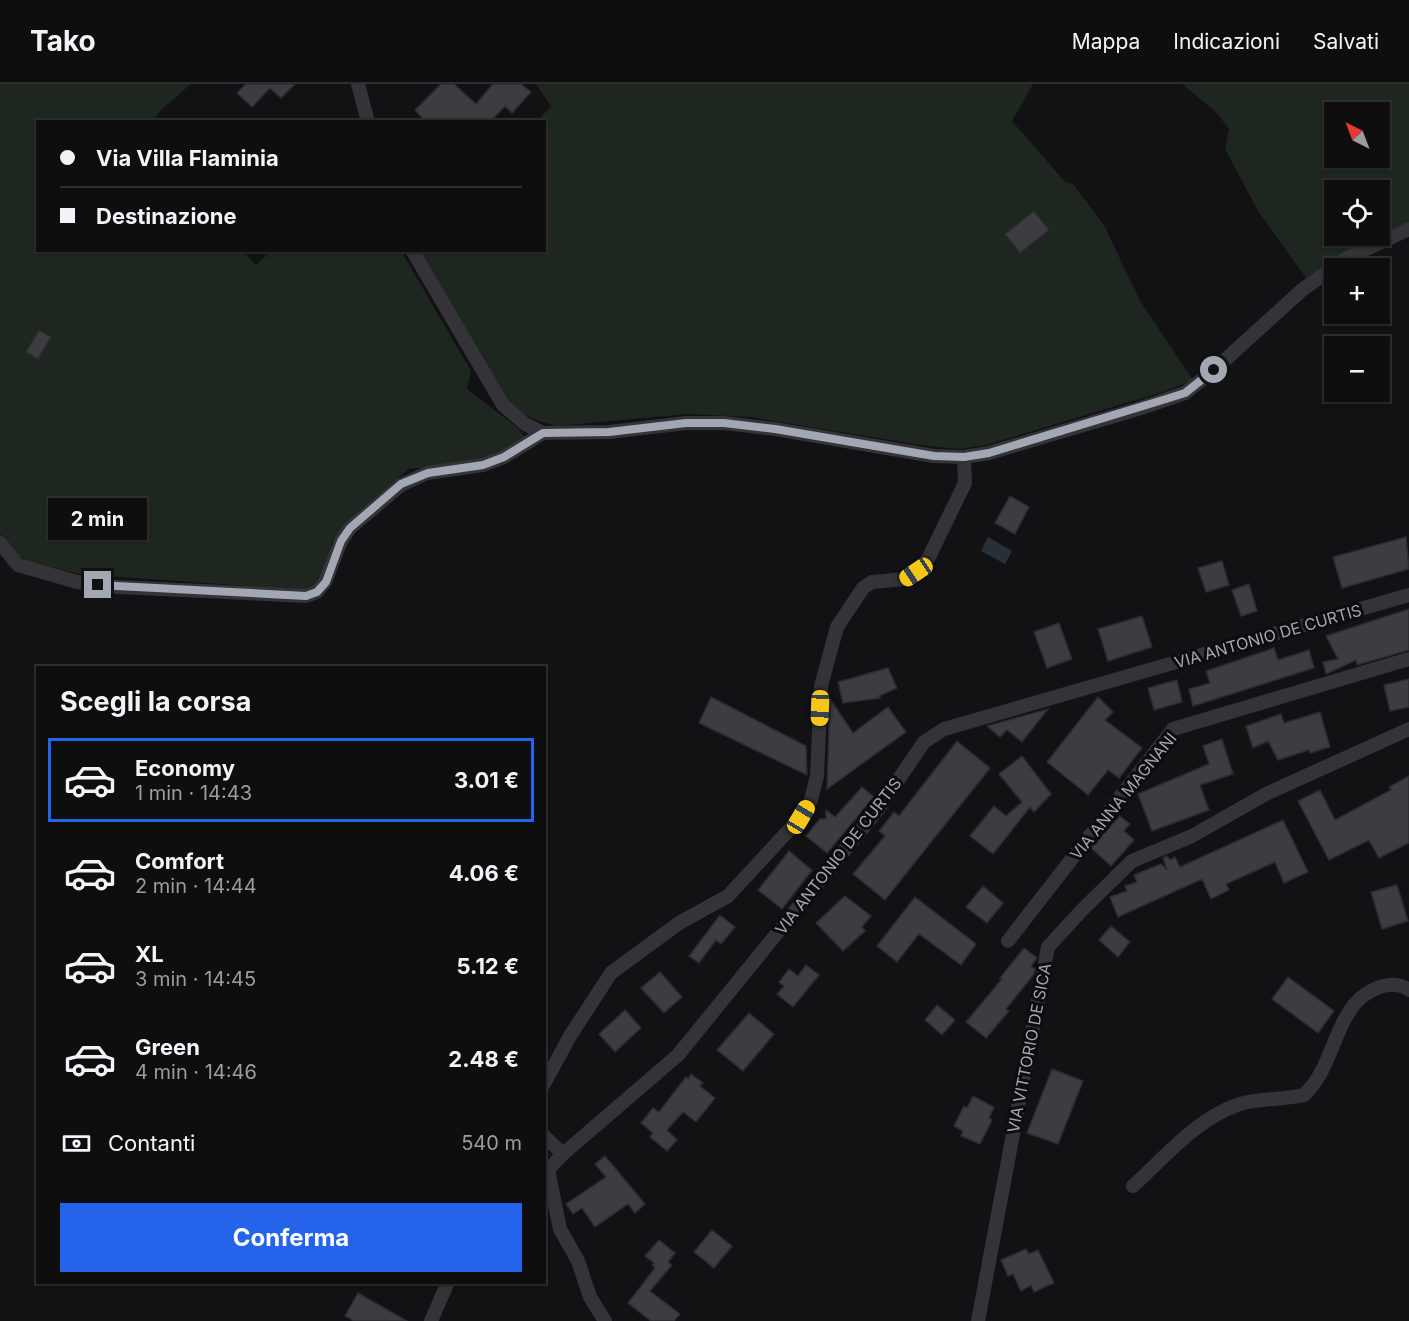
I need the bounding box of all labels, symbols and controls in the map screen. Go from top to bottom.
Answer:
text: Tako [30,24,96,58]
text: Mappa [1072,29,1140,54]
text: Indicazioni [1173,29,1280,54]
text: Salvati [1313,29,1379,54]
north arrow [1324,102,1390,168]
map controls [1324,102,1390,402]
text: Via Villa Flaminia [96,145,279,171]
button: locate [1324,180,1390,246]
text: Destinazione [96,203,237,229]
button: + [1324,258,1390,324]
button: − [1324,336,1390,402]
route start [1200,356,1227,383]
callout: 2 min [48,498,148,540]
text: 2 min [71,507,124,531]
car [896,554,936,590]
route end [84,571,111,598]
street label: VIA ANTONIO DE CURTIS [1172,600,1364,672]
text: Scegli la corsa [60,685,251,718]
car [810,690,830,726]
street label: VIA ANNA MAGNANI [1066,728,1180,864]
icon: car [63,753,117,807]
text: Economy [135,755,235,781]
text: 3.01 € [454,767,519,793]
street label: VIA ANTONIO DE CURTIS [771,774,905,938]
text: 1 min · 14:43 [135,781,252,805]
car [784,797,818,837]
icon: car [63,846,117,900]
text: Comfort [135,848,224,874]
text: 4.06 € [449,860,519,886]
text: 2 min · 14:44 [135,874,257,898]
icon: car [63,939,117,993]
text: XL [135,941,164,967]
text: 5.12 € [456,953,519,979]
street label: VIA VITTORIO DE SICA [1003,961,1055,1135]
text: 3 min · 14:45 [135,967,256,991]
icon: car [63,1032,117,1086]
text: Green [135,1034,200,1060]
text: 2.48 € [448,1046,519,1072]
text: 4 min · 14:46 [135,1060,257,1084]
icon: cash [60,1127,93,1160]
text: Contanti [108,1130,195,1156]
text: 540 m [461,1131,522,1155]
button: Conferma [60,1203,522,1272]

